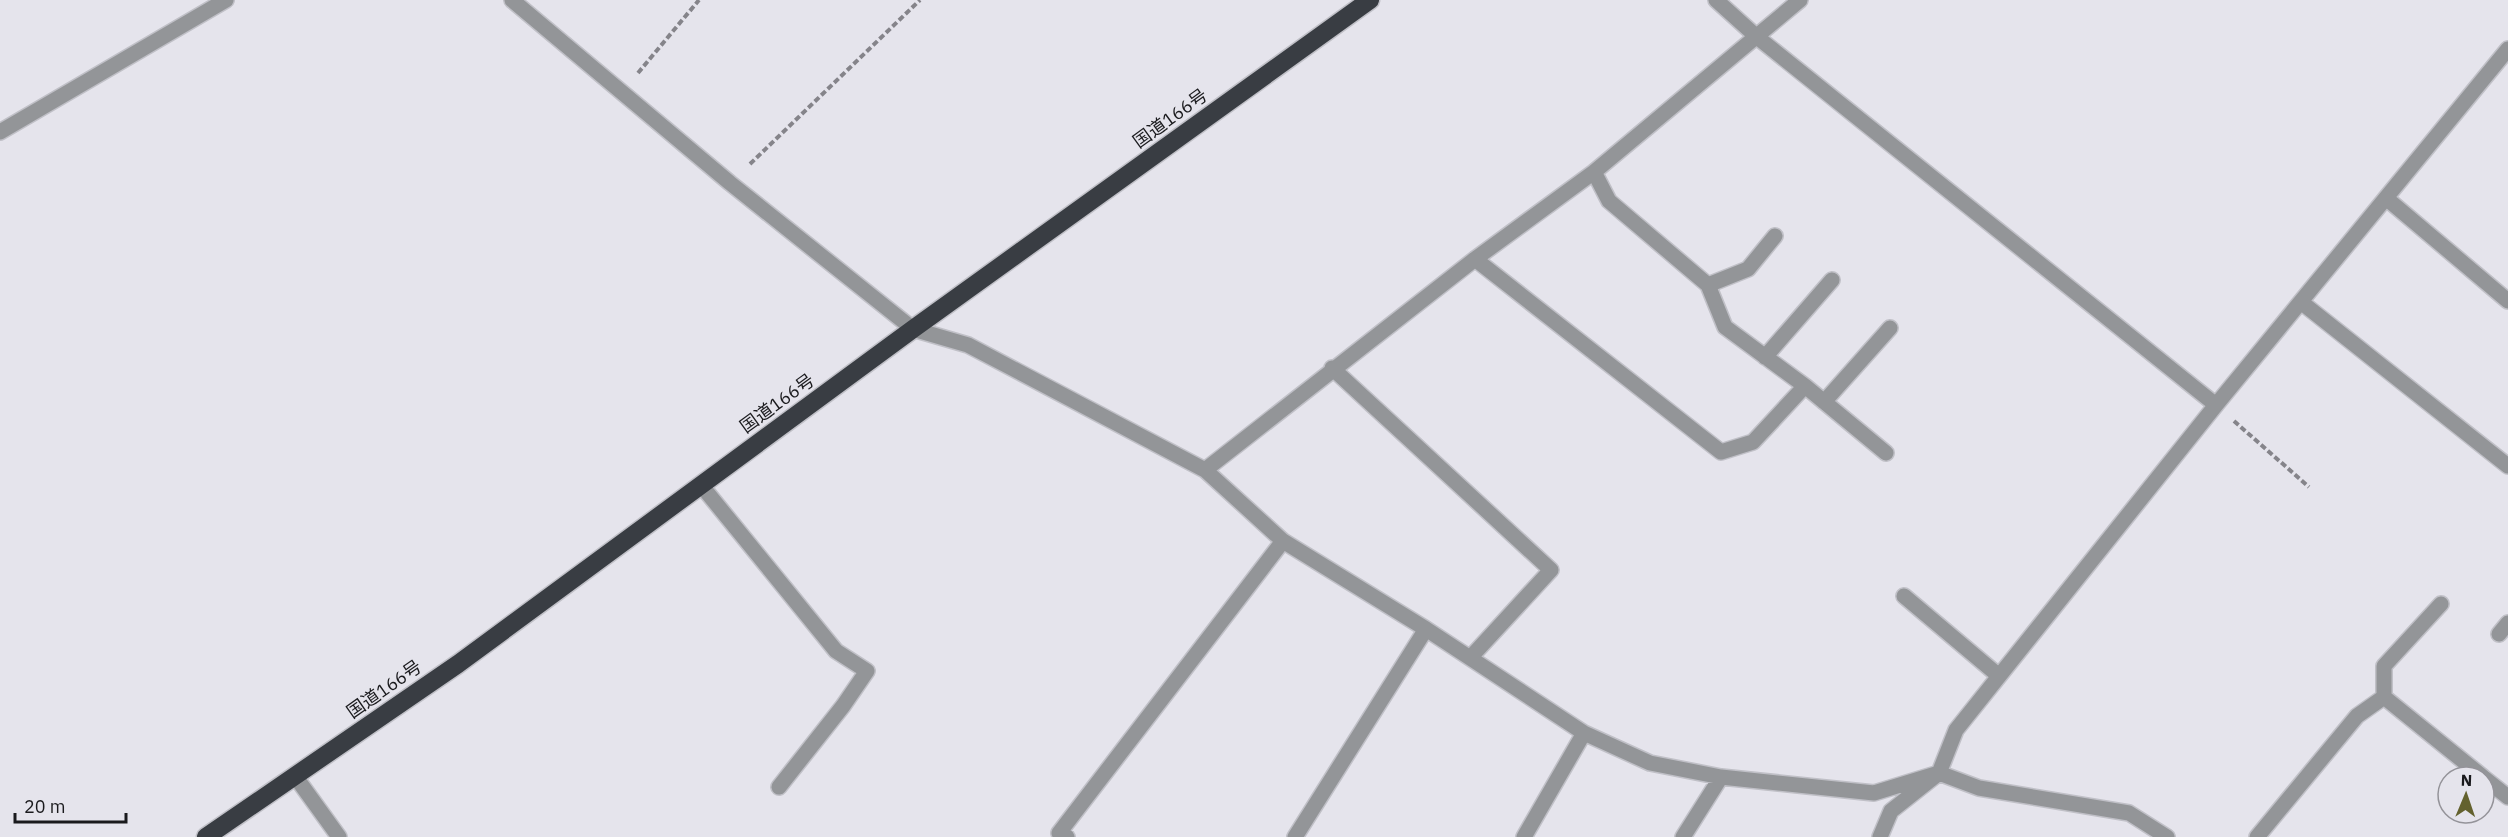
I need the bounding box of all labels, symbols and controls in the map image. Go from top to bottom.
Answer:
street label: 国道166号 [1128,83,1212,153]
street label: 国道166号 [735,368,819,438]
street label: 国道166号 [342,655,426,723]
north arrow [2436,765,2496,825]
text: N [2460,770,2473,790]
scale bar [15,786,126,824]
text: 20 m [24,795,66,818]

